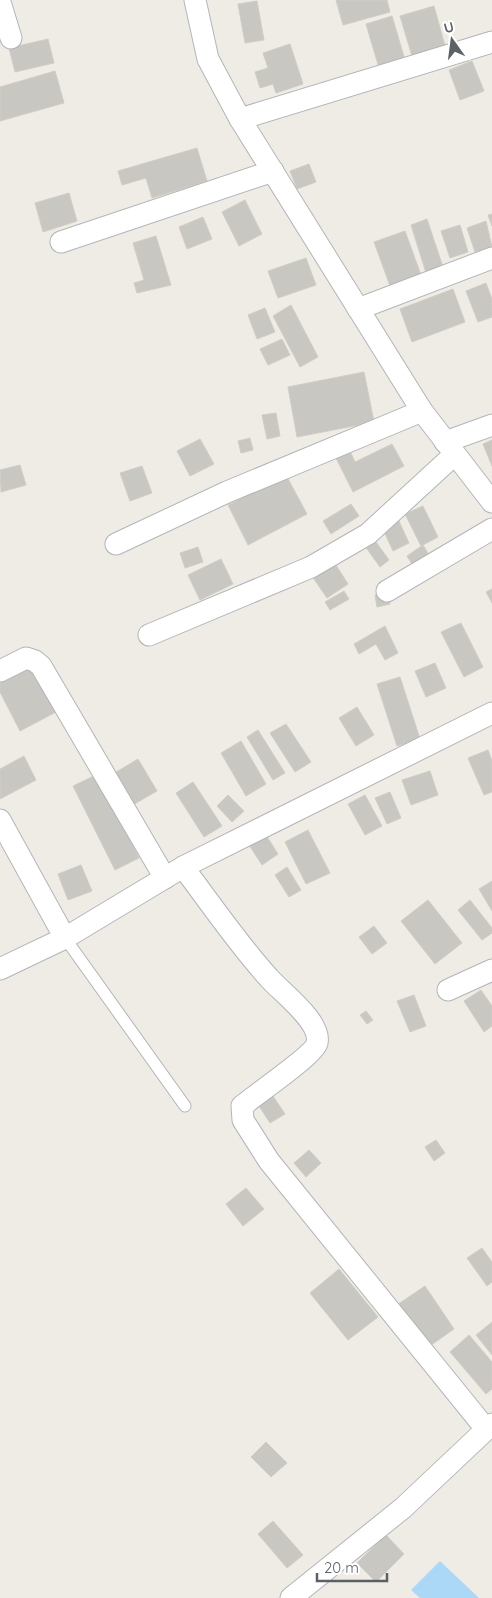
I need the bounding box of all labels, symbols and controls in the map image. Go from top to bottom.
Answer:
north arrow [427,15,477,65]
text: U [442,17,456,37]
scale bar [317,1550,387,1582]
text: 20 m [324,1558,359,1577]

